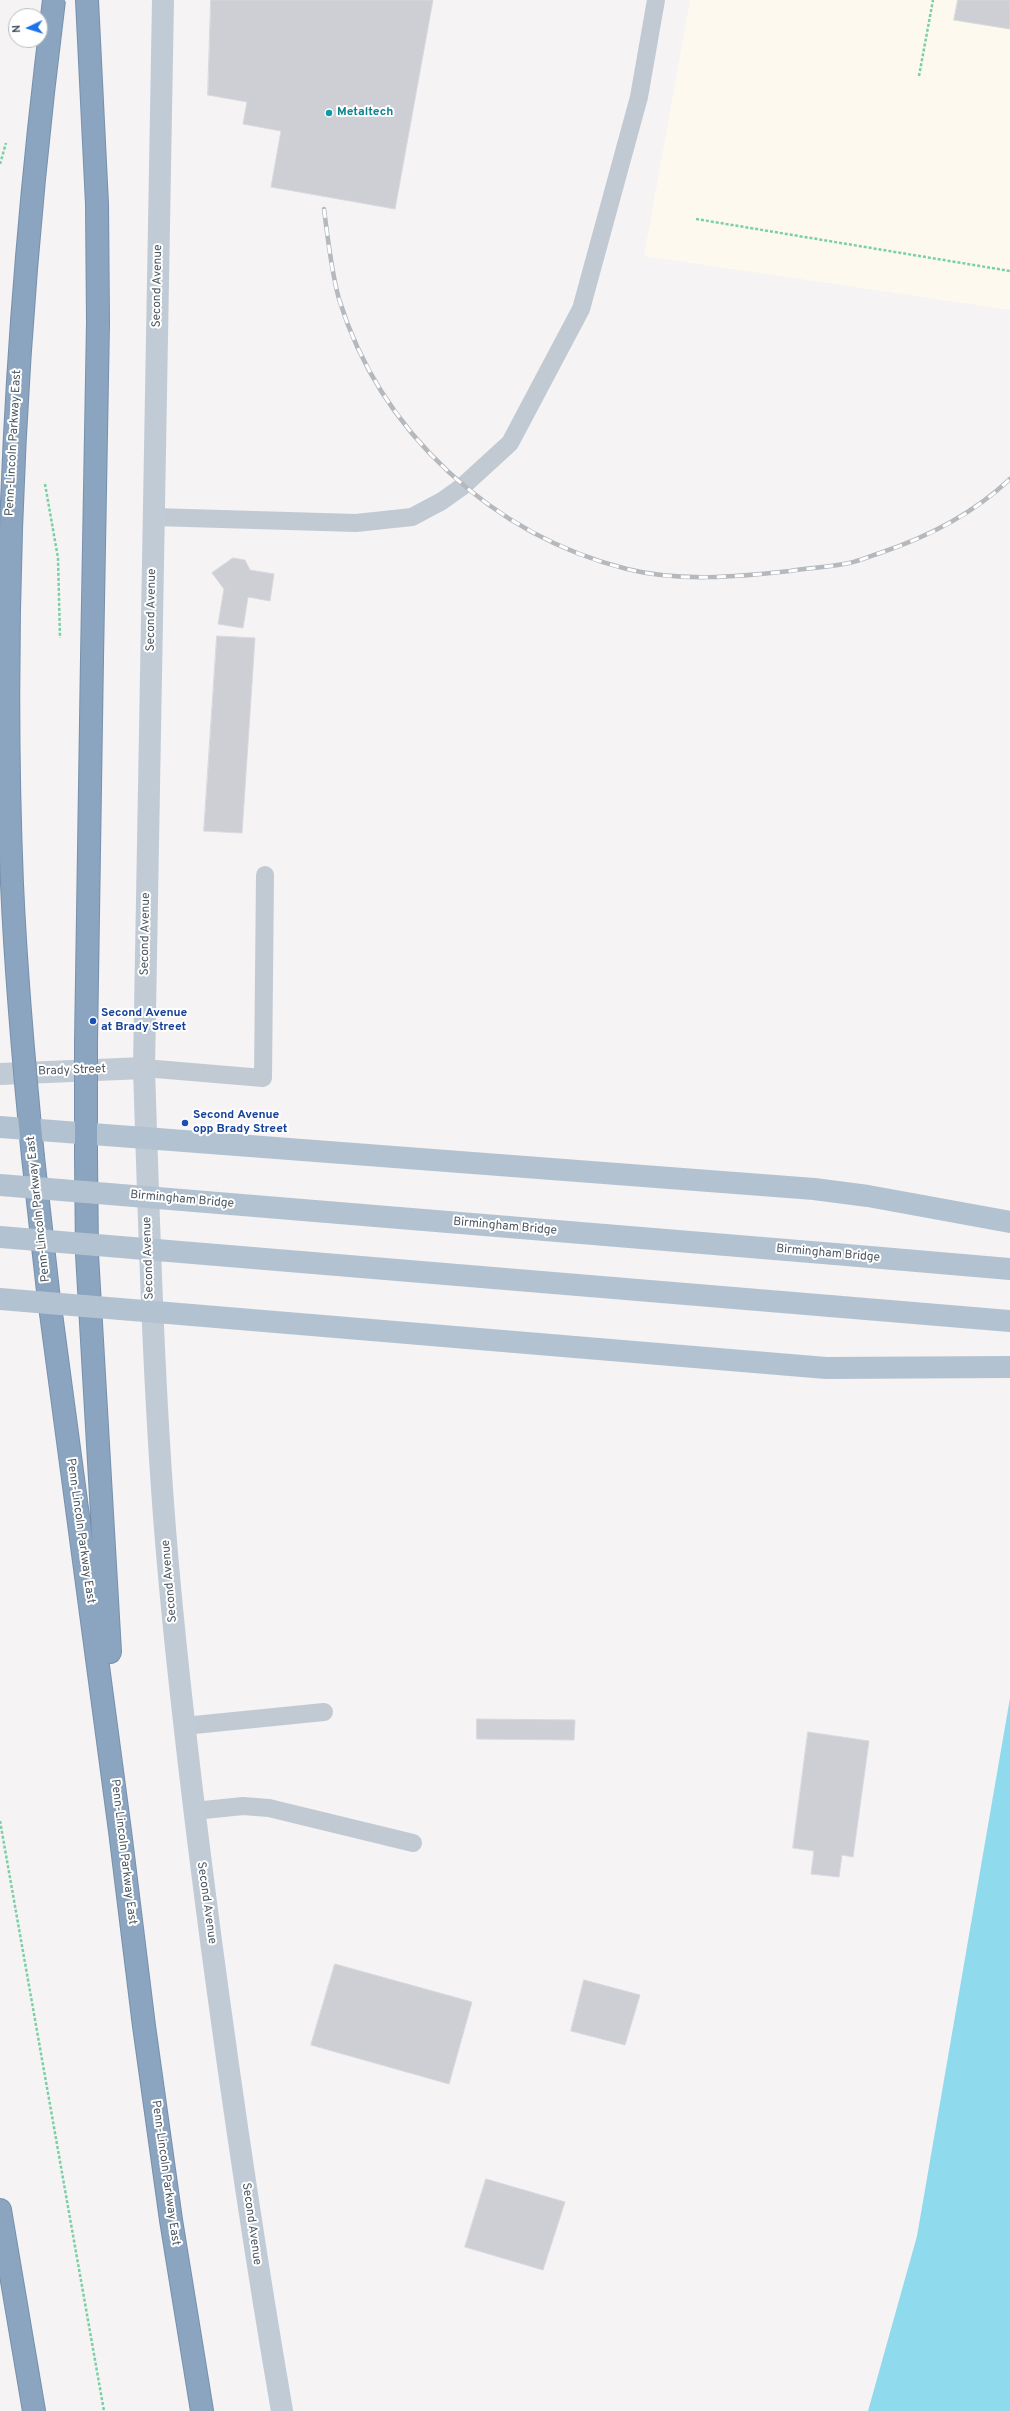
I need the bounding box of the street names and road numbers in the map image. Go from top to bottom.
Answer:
street label: Second Avenue [150,244,166,328]
street label: Penn-Lincoln Parkway East [3,369,25,517]
street label: Second Avenue [144,568,160,652]
street label: Second Avenue [138,892,154,976]
street label: Brady Street [38,1063,106,1079]
street label: Penn-Lincoln Parkway East [24,1135,54,1283]
street label: Birmingham Bridge [130,1188,234,1212]
street label: Birmingham Bridge [453,1215,557,1239]
street label: Second Avenue [140,1216,158,1300]
street label: Birmingham Bridge [776,1242,880,1266]
street label: Penn-Lincoln Parkway East [63,1457,97,1605]
street label: Second Avenue [159,1539,181,1623]
street label: Penn-Lincoln Parkway East [107,1778,139,1926]
street label: Second Avenue [193,1861,219,1945]
street label: Penn-Lincoln Parkway East [148,2099,182,2247]
street label: Second Avenue [238,2182,264,2266]

